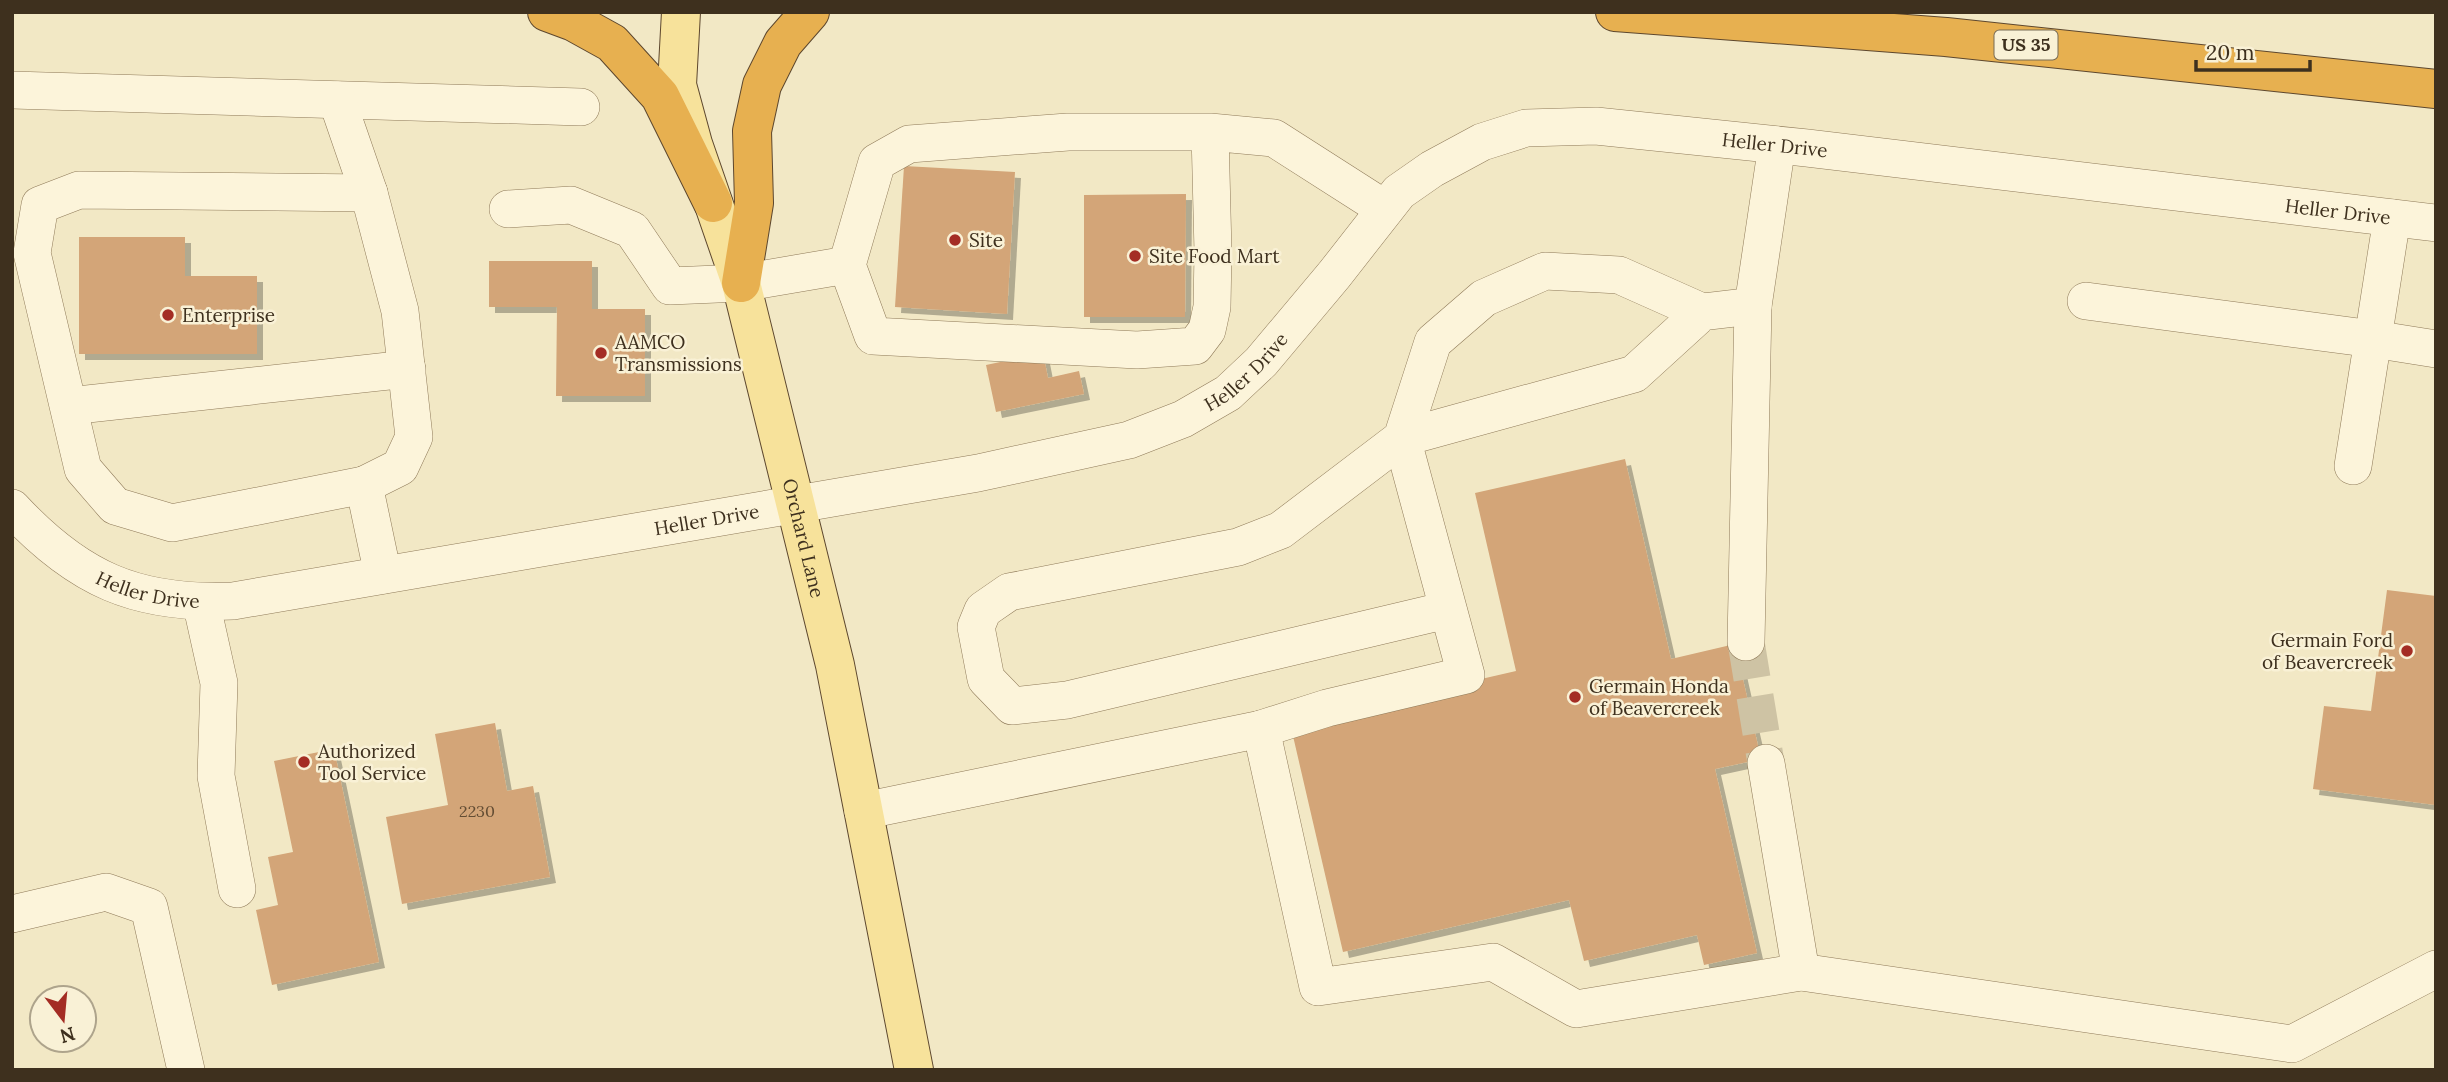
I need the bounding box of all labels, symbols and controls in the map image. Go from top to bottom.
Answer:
scale bar [2196,28,2310,72]
road number: US 35 [1994,31,2058,60]
text: 20 m [2206,39,2255,66]
street label: Heller Drive [1721,127,1829,162]
street label: Heller Drive [2284,193,2392,229]
place label: Site [969,228,1003,252]
marker: Site [947,232,963,248]
place label: Site Food Mart [1149,244,1280,268]
marker: Site Food Mart [1127,248,1143,264]
place label: Enterprise [182,303,275,327]
marker: Enterprise [160,307,176,323]
street label: Heller Drive [1200,327,1293,416]
place label: AAMCO Transmissions [614,330,742,376]
marker: AAMCO Transmissions [593,345,609,361]
street label: Orchard Lane [778,476,830,600]
street label: Heller Drive [652,499,761,540]
street label: Heller Drive [92,566,200,613]
place label: Germain Ford of Beavercreek [2262,628,2394,674]
marker: Germain Ford of Beavercreek [2399,643,2415,659]
place label: Germain Honda of Beavercreek [1589,674,1729,720]
marker: Germain Honda of Beavercreek [1567,689,1583,705]
place label: Authorized Tool Service [317,739,426,785]
marker: Authorized Tool Service [296,754,312,770]
house number: 2230 [459,801,495,821]
north arrow [28,984,98,1054]
text: N [57,1022,78,1049]

